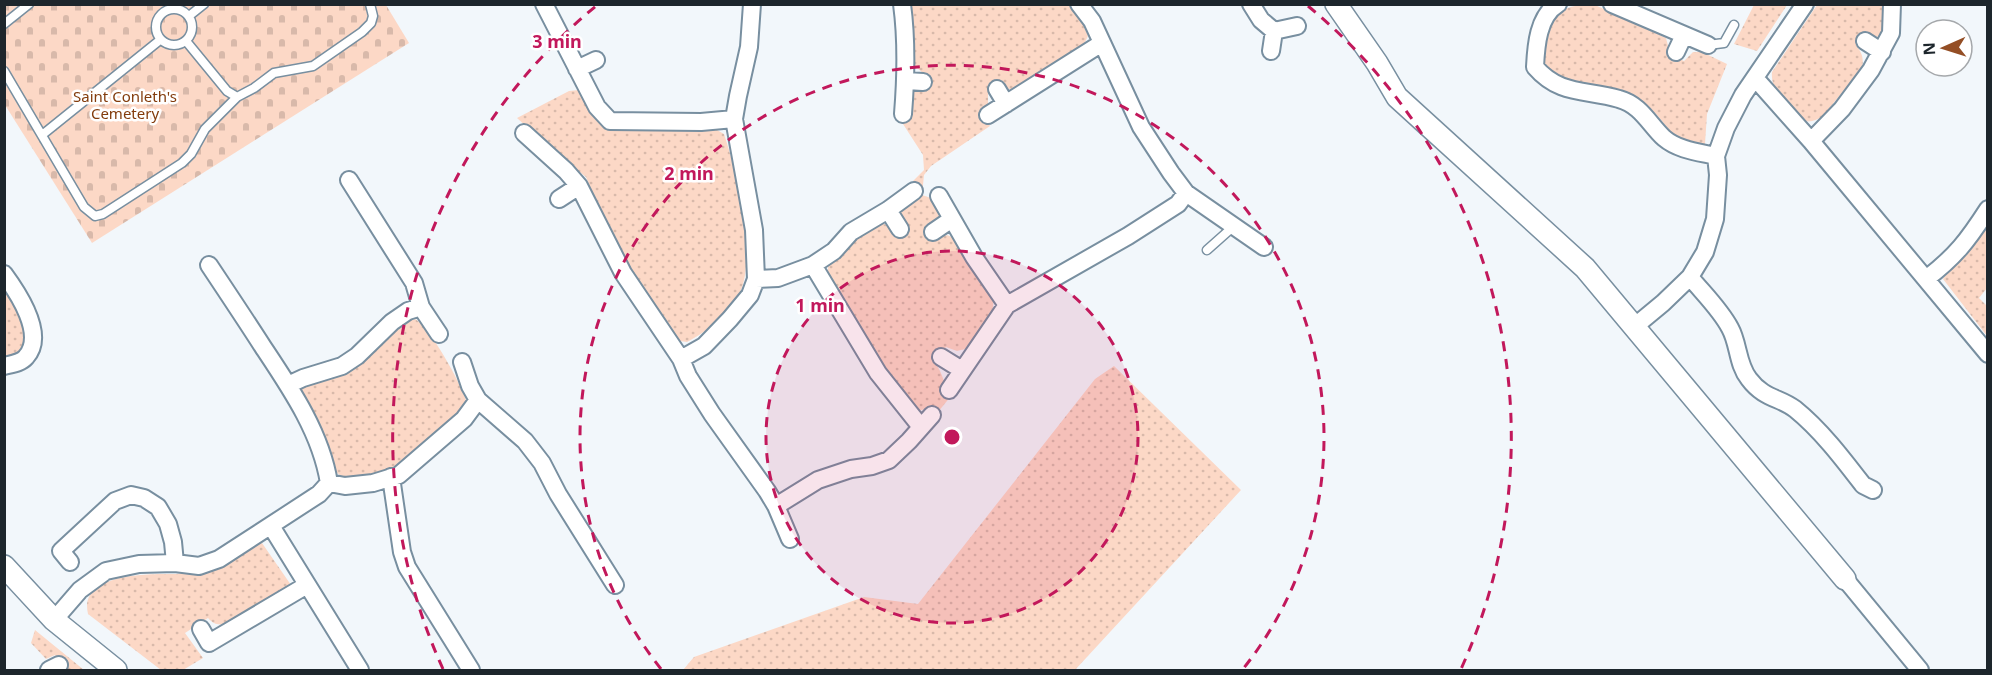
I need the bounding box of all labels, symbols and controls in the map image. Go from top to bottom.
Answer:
north arrow [1914,18,1974,78]
text: 3 min [532,29,582,53]
text: N [1918,42,1940,56]
park label: Saint Conleth's Cemetery [73,86,177,123]
text: 2 min [664,161,714,185]
text: 1 min [795,293,845,317]
centre of rings [942,427,962,447]

